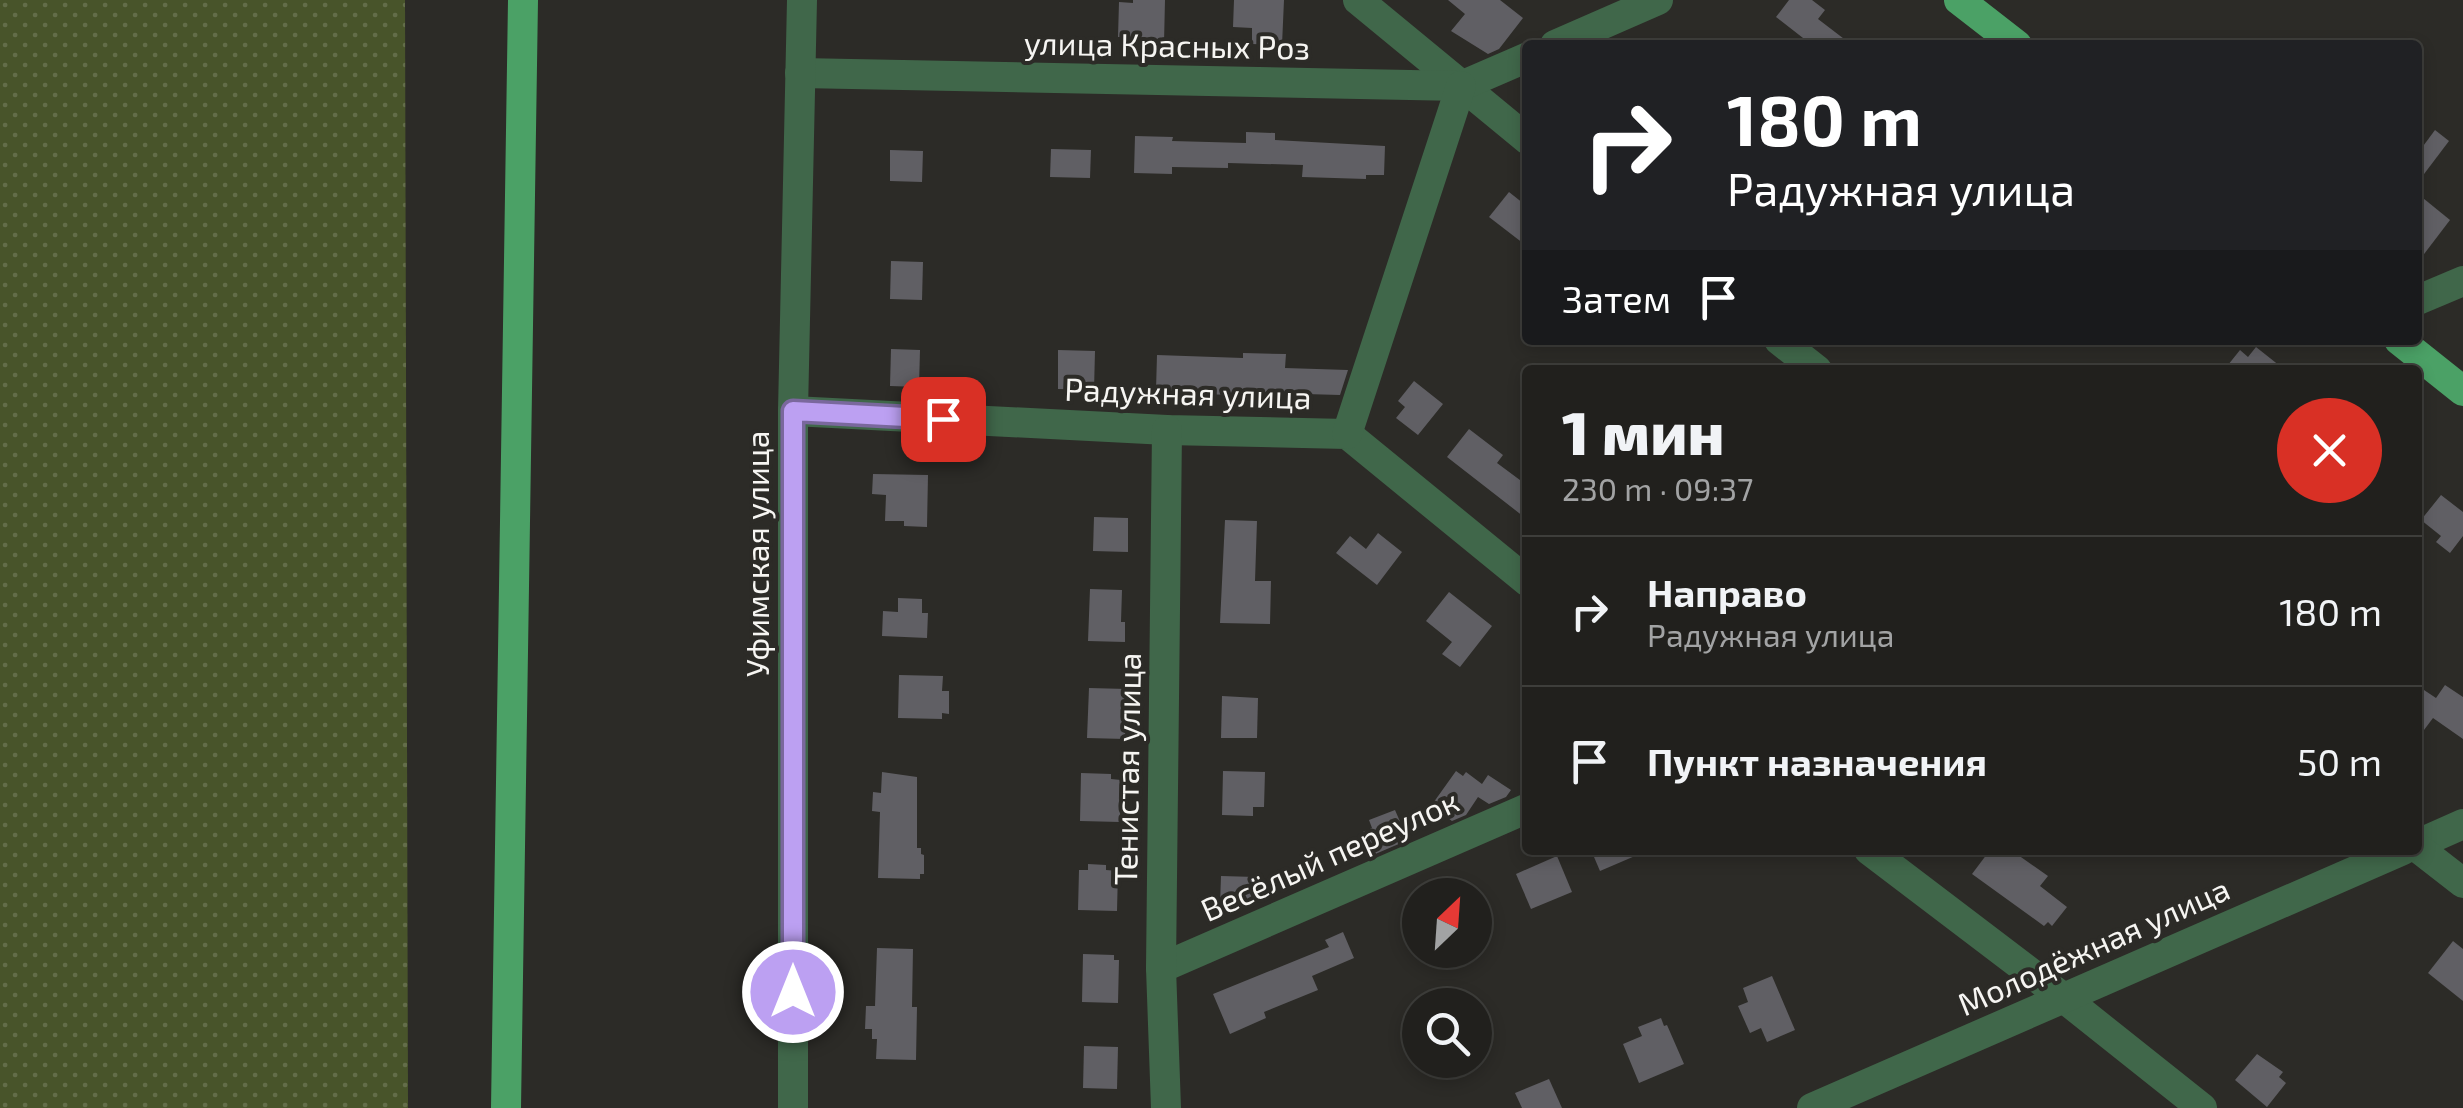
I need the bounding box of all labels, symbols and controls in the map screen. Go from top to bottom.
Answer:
street label: улица Красных Роз [1024,23,1310,66]
text: 180 m [1727,76,1922,160]
icon: right [1562,80,1692,210]
text: Радужная улица [1727,161,2075,215]
icon: arrive [1691,270,1746,325]
text: Затем [1562,275,1671,321]
street label: Радужная улица [1064,369,1312,416]
pin [901,377,986,462]
icon: arrive [916,392,971,447]
text: 1 мин [1562,395,1725,467]
button: close [2277,398,2382,503]
street label: Уфимская улица [737,431,776,677]
text: 230 m · 09:37 [1562,469,1753,507]
text: Направо [1647,569,1807,615]
icon: right [1562,584,1617,639]
text: 180 m [2279,588,2382,634]
text: Радужная улица [1647,615,1894,653]
street label: Тенистая улица [1105,652,1148,886]
icon: arrive [1562,734,1617,789]
text: Пункт назначения [1647,738,1987,784]
text: 50 m [2297,738,2382,784]
street label: Весёлый переулок [1195,780,1464,929]
street label: Молодёжная улица [1952,868,2235,1023]
north arrow [1402,878,1492,968]
map controls [1402,878,1492,1078]
position arrow [741,940,845,1044]
button: search [1402,988,1492,1078]

